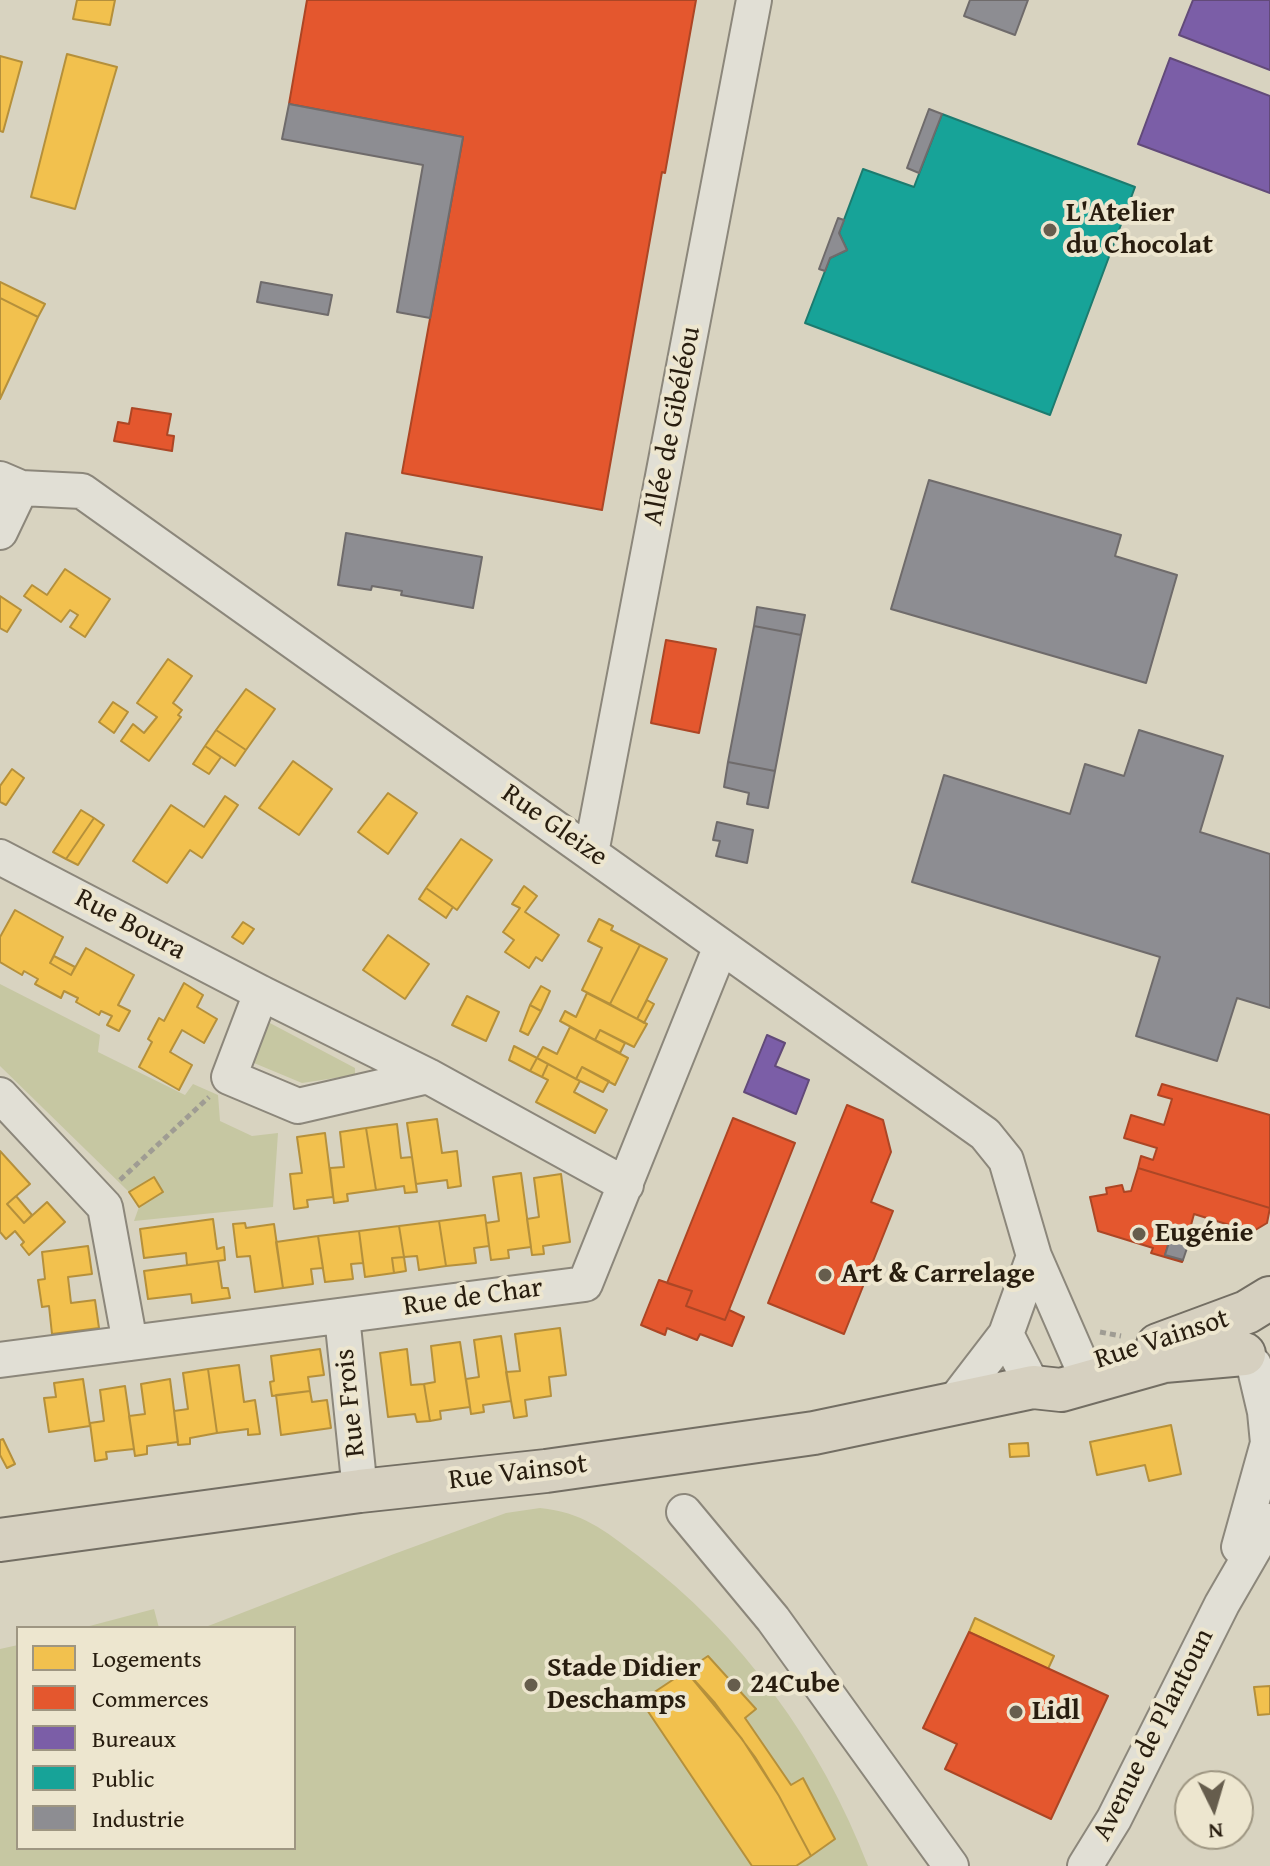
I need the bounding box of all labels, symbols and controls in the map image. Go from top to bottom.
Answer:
place label: L'Atelier du Chocolat [1066,197,1213,263]
marker: L'Atelier du Chocolat [1041,221,1059,239]
street label: Allée de Gibéléou [637,324,709,528]
street label: Rue Gleize [495,777,613,875]
street label: Rue Boura [69,882,191,968]
place label: Eugénie [1155,1217,1254,1251]
marker: Eugénie [1130,1225,1148,1243]
place label: Art & Carrelage [841,1258,1035,1292]
marker: Art & Carrelage [816,1266,834,1284]
street label: Rue de Char [401,1272,545,1324]
street label: Rue Vainsot [1091,1302,1233,1378]
street label: Rue Frois [329,1347,373,1459]
street label: Rue Vainsot [447,1448,589,1498]
street label: Avenue de Plantoun [1086,1623,1222,1847]
legend [16,1626,296,1850]
text: Logements [92,1641,202,1676]
place label: Stade Didier Deschamps [547,1652,701,1718]
place label: 24Cube [750,1668,840,1702]
marker: Stade Didier Deschamps [522,1676,540,1694]
marker: 24Cube [725,1676,743,1694]
text: Commerces [92,1681,209,1716]
place label: Lidl [1032,1695,1080,1729]
marker: Lidl [1007,1703,1025,1721]
text: Bureaux [92,1721,176,1756]
text: Public [92,1761,154,1796]
north arrow [1174,1770,1254,1850]
text: Industrie [92,1801,185,1836]
text: N [1207,1815,1225,1848]

